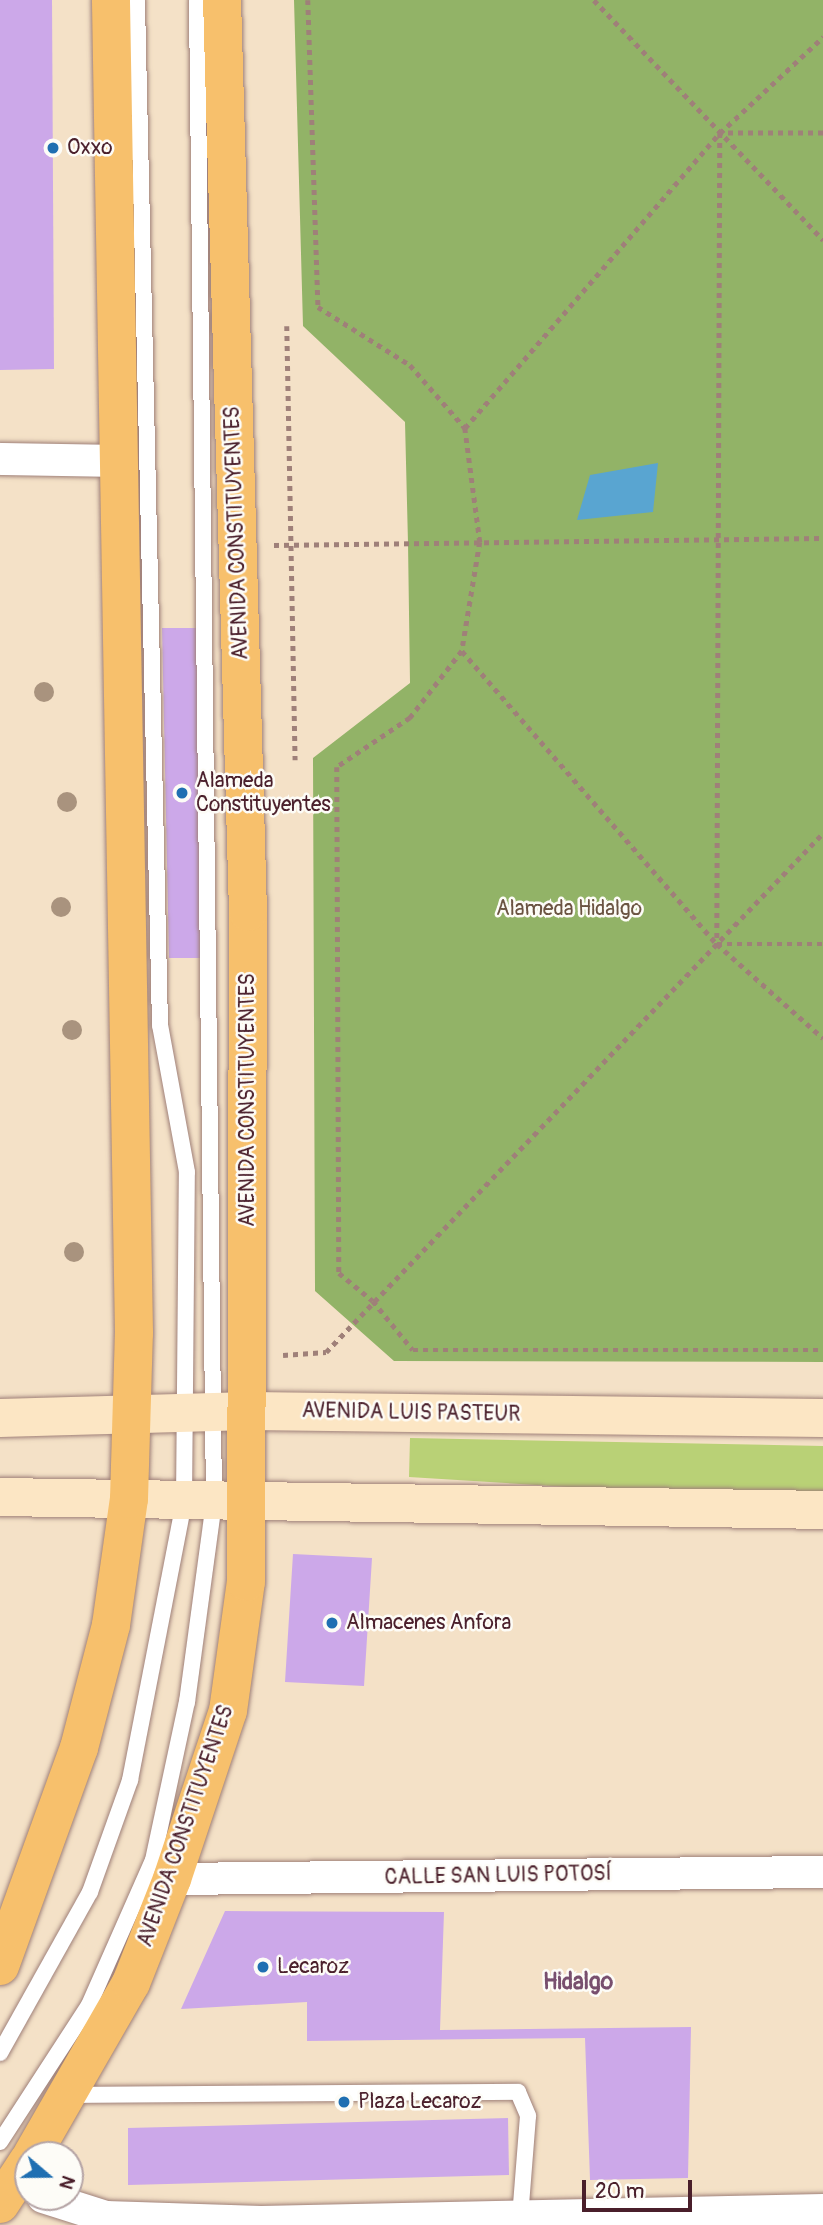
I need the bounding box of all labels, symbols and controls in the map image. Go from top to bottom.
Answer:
place label: Oxxo [67,135,113,161]
marker: Oxxo [45,140,61,156]
street label: AVENIDA CONSTITUYENTES [220,406,254,660]
place label: Alameda Constituyentes [196,768,331,818]
marker: Alameda Constituyentes [174,785,190,801]
park label: Alameda Hidalgo [496,896,642,922]
street label: AVENIDA CONSTITUYENTES [235,973,261,1227]
street label: AVENIDA LUIS PASTEUR [302,1398,520,1428]
place label: Almacenes Anfora [346,1610,511,1636]
marker: Almacenes Anfora [324,1615,340,1631]
street label: AVENIDA CONSTITUYENTES [133,1702,239,1950]
street label: CALLE SAN LUIS POTOSÍ [384,1861,612,1891]
place label: Lecaroz [277,1954,349,1980]
marker: Lecaroz [255,1959,271,1975]
district label: Hidalgo [543,1968,613,1996]
place label: Plaza Lecaroz [358,2089,482,2115]
marker: Plaza Lecaroz [336,2094,352,2110]
north arrow [14,2141,84,2211]
scale bar [585,2166,695,2210]
text: N [53,2172,80,2193]
text: 20 m [595,2178,644,2205]

